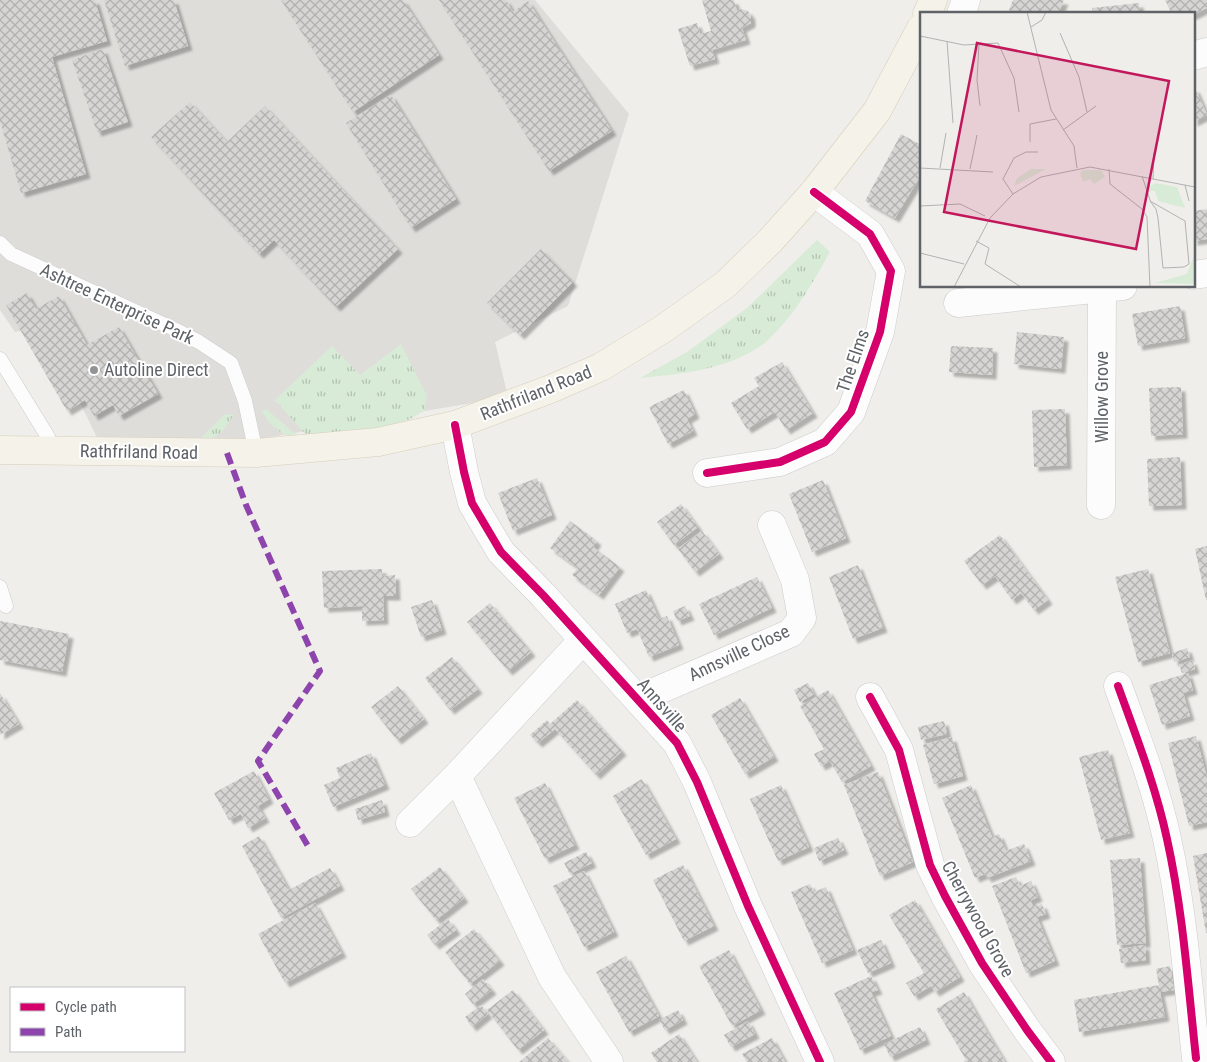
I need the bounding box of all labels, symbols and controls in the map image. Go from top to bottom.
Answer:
inset map [920,12,1194,288]
street label: Ashtree Enterprise Park [37,259,197,348]
street label: The Elms [832,326,873,395]
street label: Willow Grove [1091,351,1112,443]
place label: Autoline Direct [104,359,209,380]
street label: Rathfriland Road [477,361,595,424]
marker: Autoline Direct [88,364,100,376]
street label: Rathfriland Road [80,440,198,463]
street label: Annsville Close [685,620,792,685]
street label: Annsville [633,673,691,736]
street label: Cherrywood Grove [938,857,1019,981]
legend [10,987,185,1052]
text: Cycle path [55,998,117,1016]
text: Path [55,1023,82,1041]

